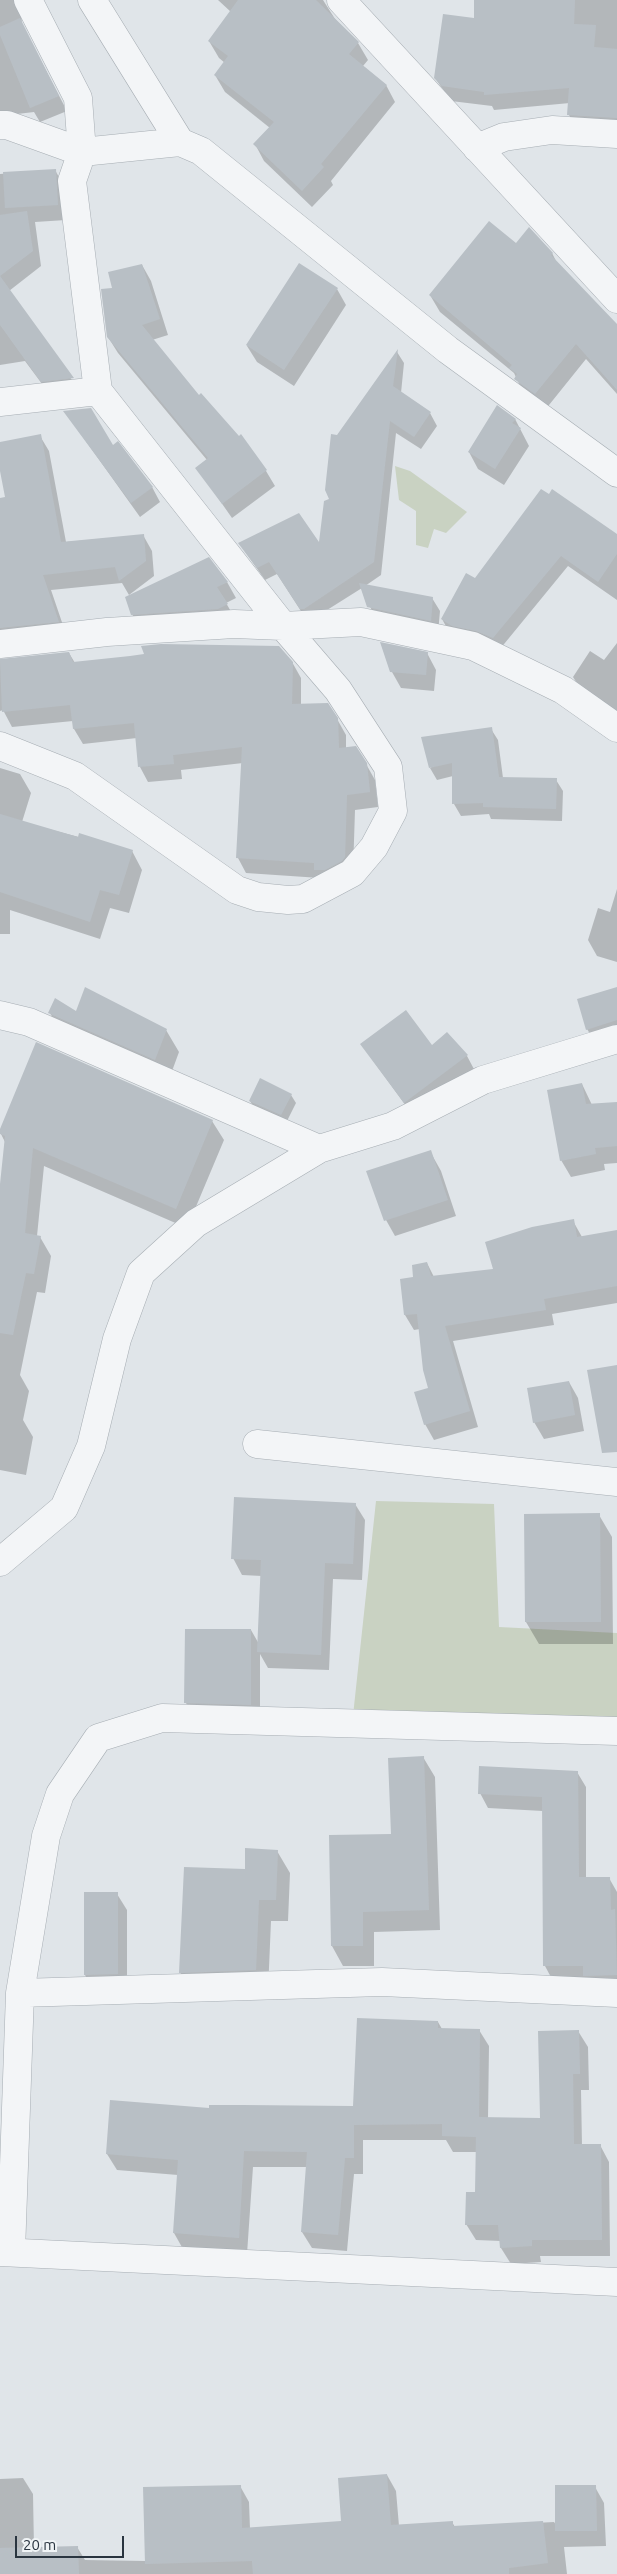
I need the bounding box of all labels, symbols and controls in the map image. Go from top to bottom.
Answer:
scale bar [18,2526,126,2558]
text: 20 m [23,2536,56,2553]

